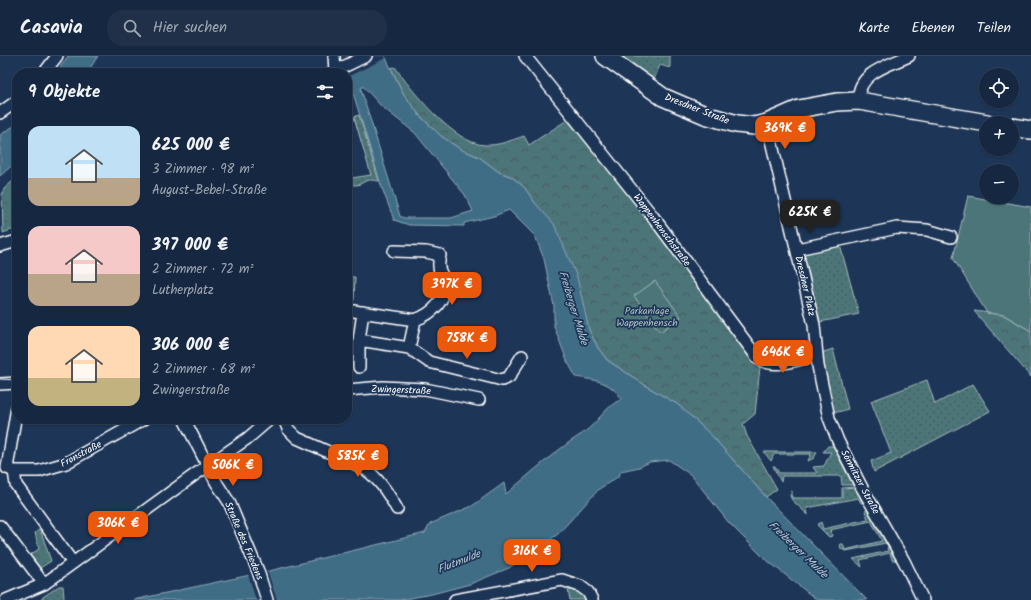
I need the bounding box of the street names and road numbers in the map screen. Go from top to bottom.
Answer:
street label: Dresdner Straße [662,89,732,129]
street label: Wappenhenschstraße [629,190,695,270]
street label: Dresdner Platz [790,254,820,318]
street label: Zwingerstraße [371,381,432,399]
street label: Fronstraße [57,436,105,472]
street label: Sörmitzer Straße [836,447,884,518]
street label: Straße des Friedens [220,499,268,583]

